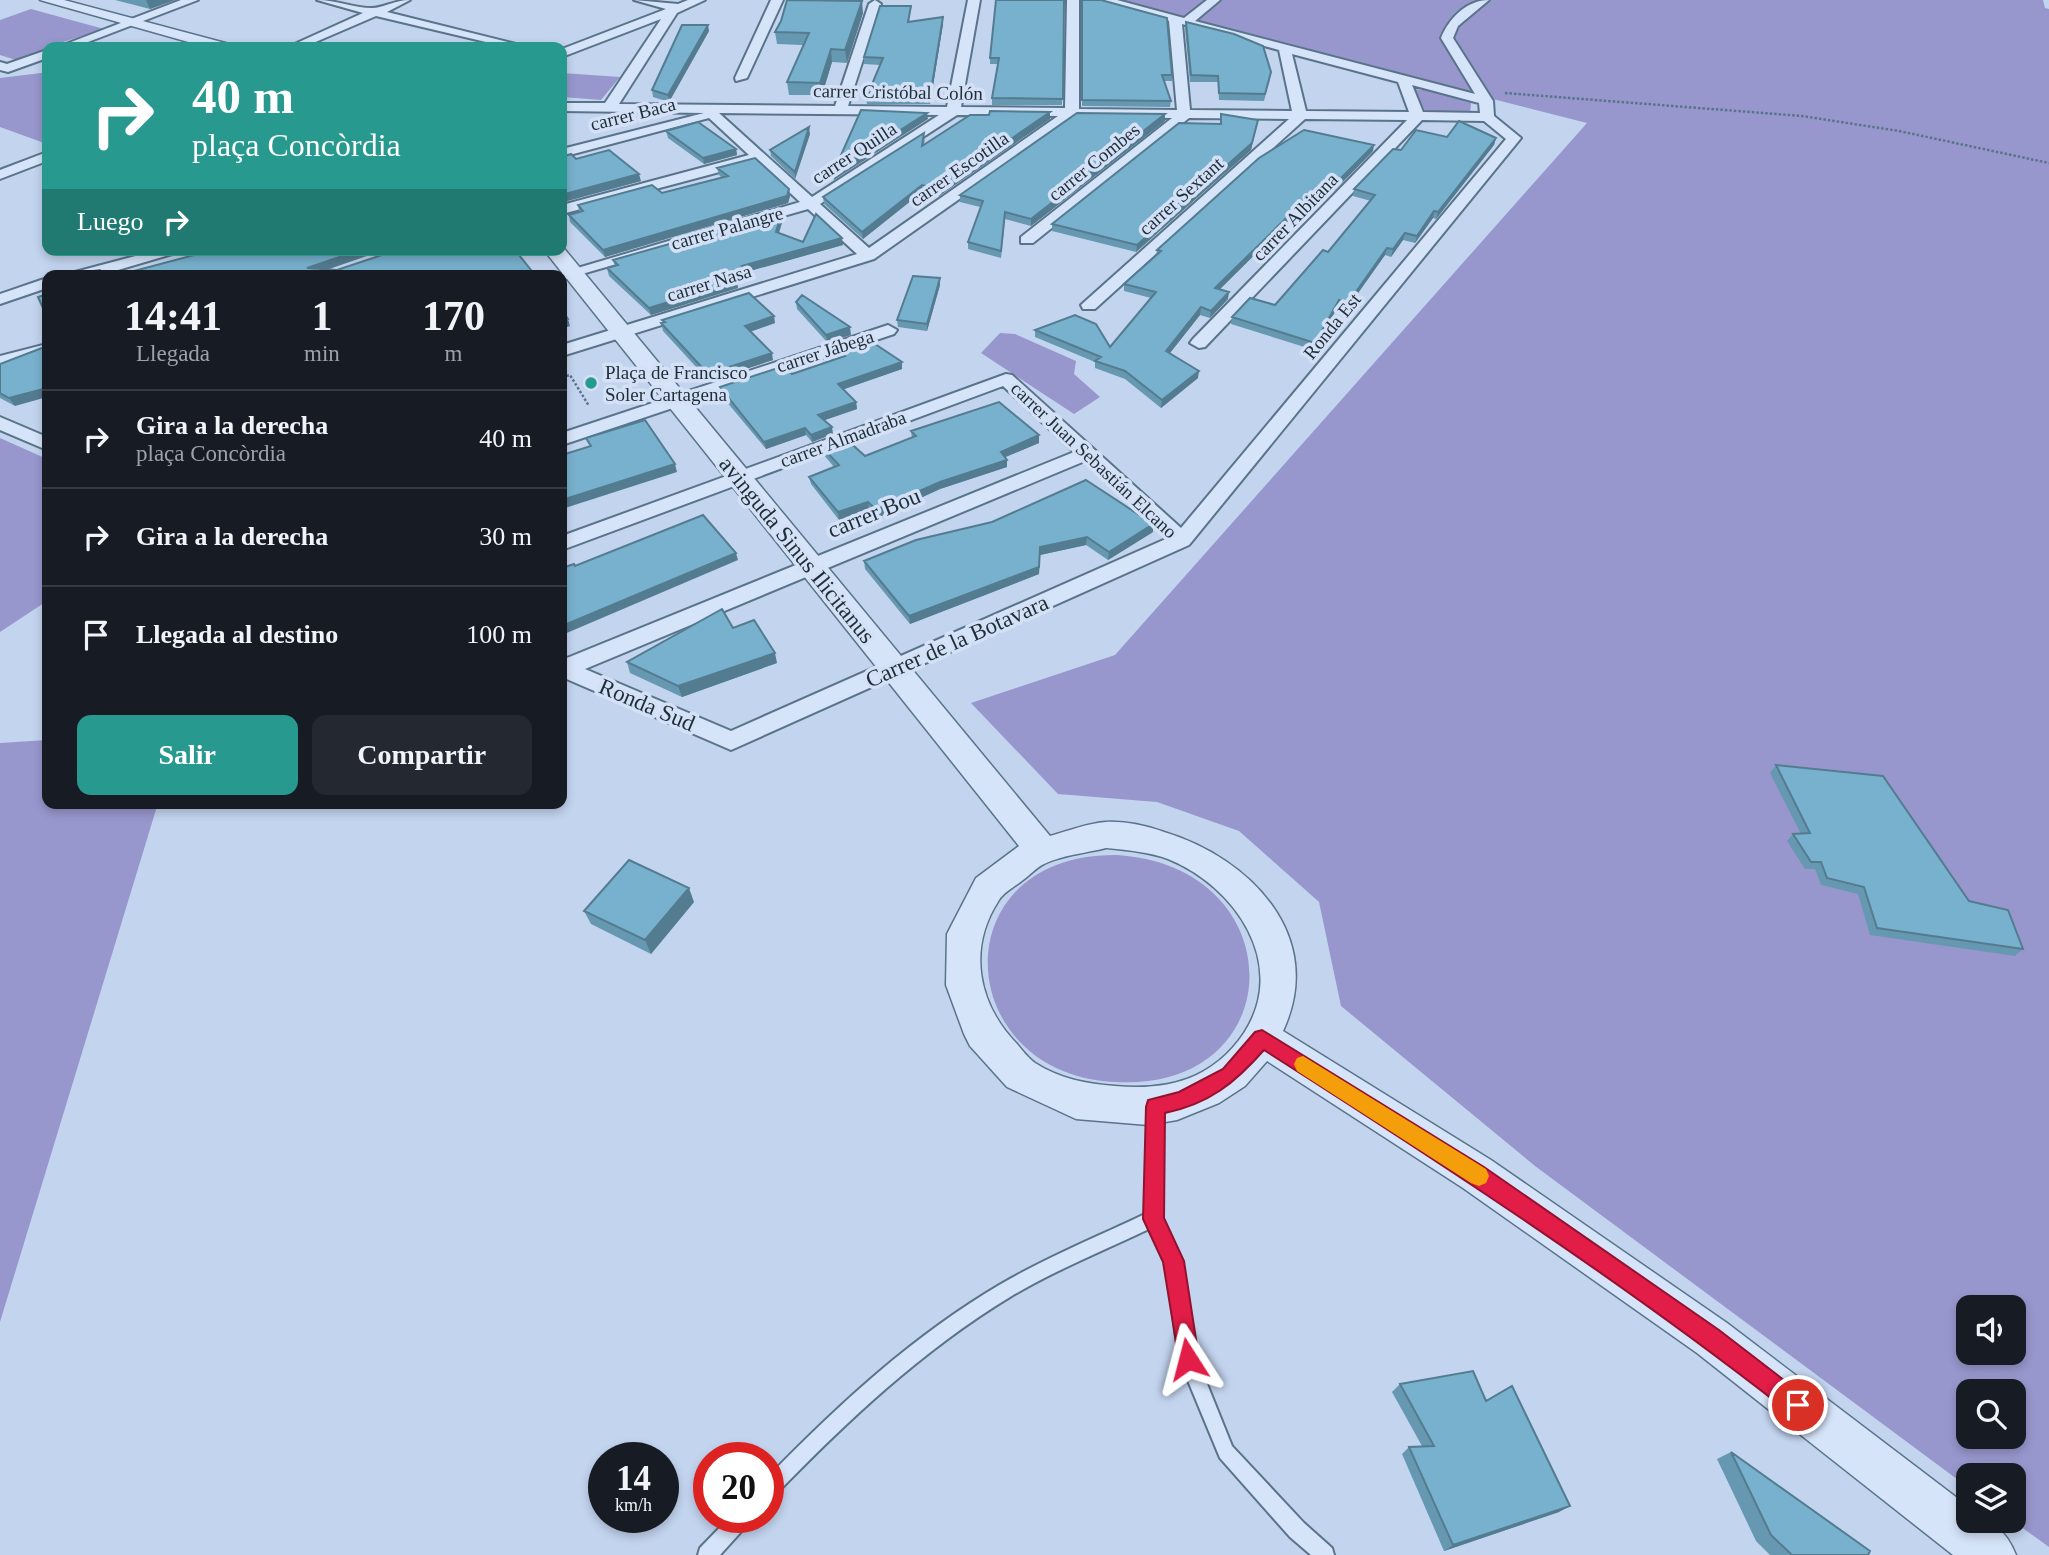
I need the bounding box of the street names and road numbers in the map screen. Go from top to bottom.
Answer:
street label: carrer Cristóbal Colón [813,80,984,104]
street label: carrer Baca [588,93,678,135]
street label: carrer Quilla [808,118,901,188]
street label: carrer Combes [1044,119,1144,205]
street label: carrer Escotilla [906,127,1013,211]
street label: carrer Sextant [1135,152,1228,239]
street label: carrer Albitana [1248,169,1342,265]
street label: carrer Palangre [669,202,785,254]
street label: carrer Nasa [664,260,754,306]
street label: Ronda Est [1299,288,1365,363]
street label: carrer Jábega [774,325,877,377]
street label: carrer Juan Sebastián Elcano [1007,378,1181,542]
street label: carrer Almadraba [777,406,909,472]
street label: avinguda Sinus Ilicitanus [714,452,880,648]
street label: carrer Bou [824,483,924,543]
street label: Carrer de la Botavara [862,589,1052,693]
street label: Ronda Sud [595,674,699,737]

